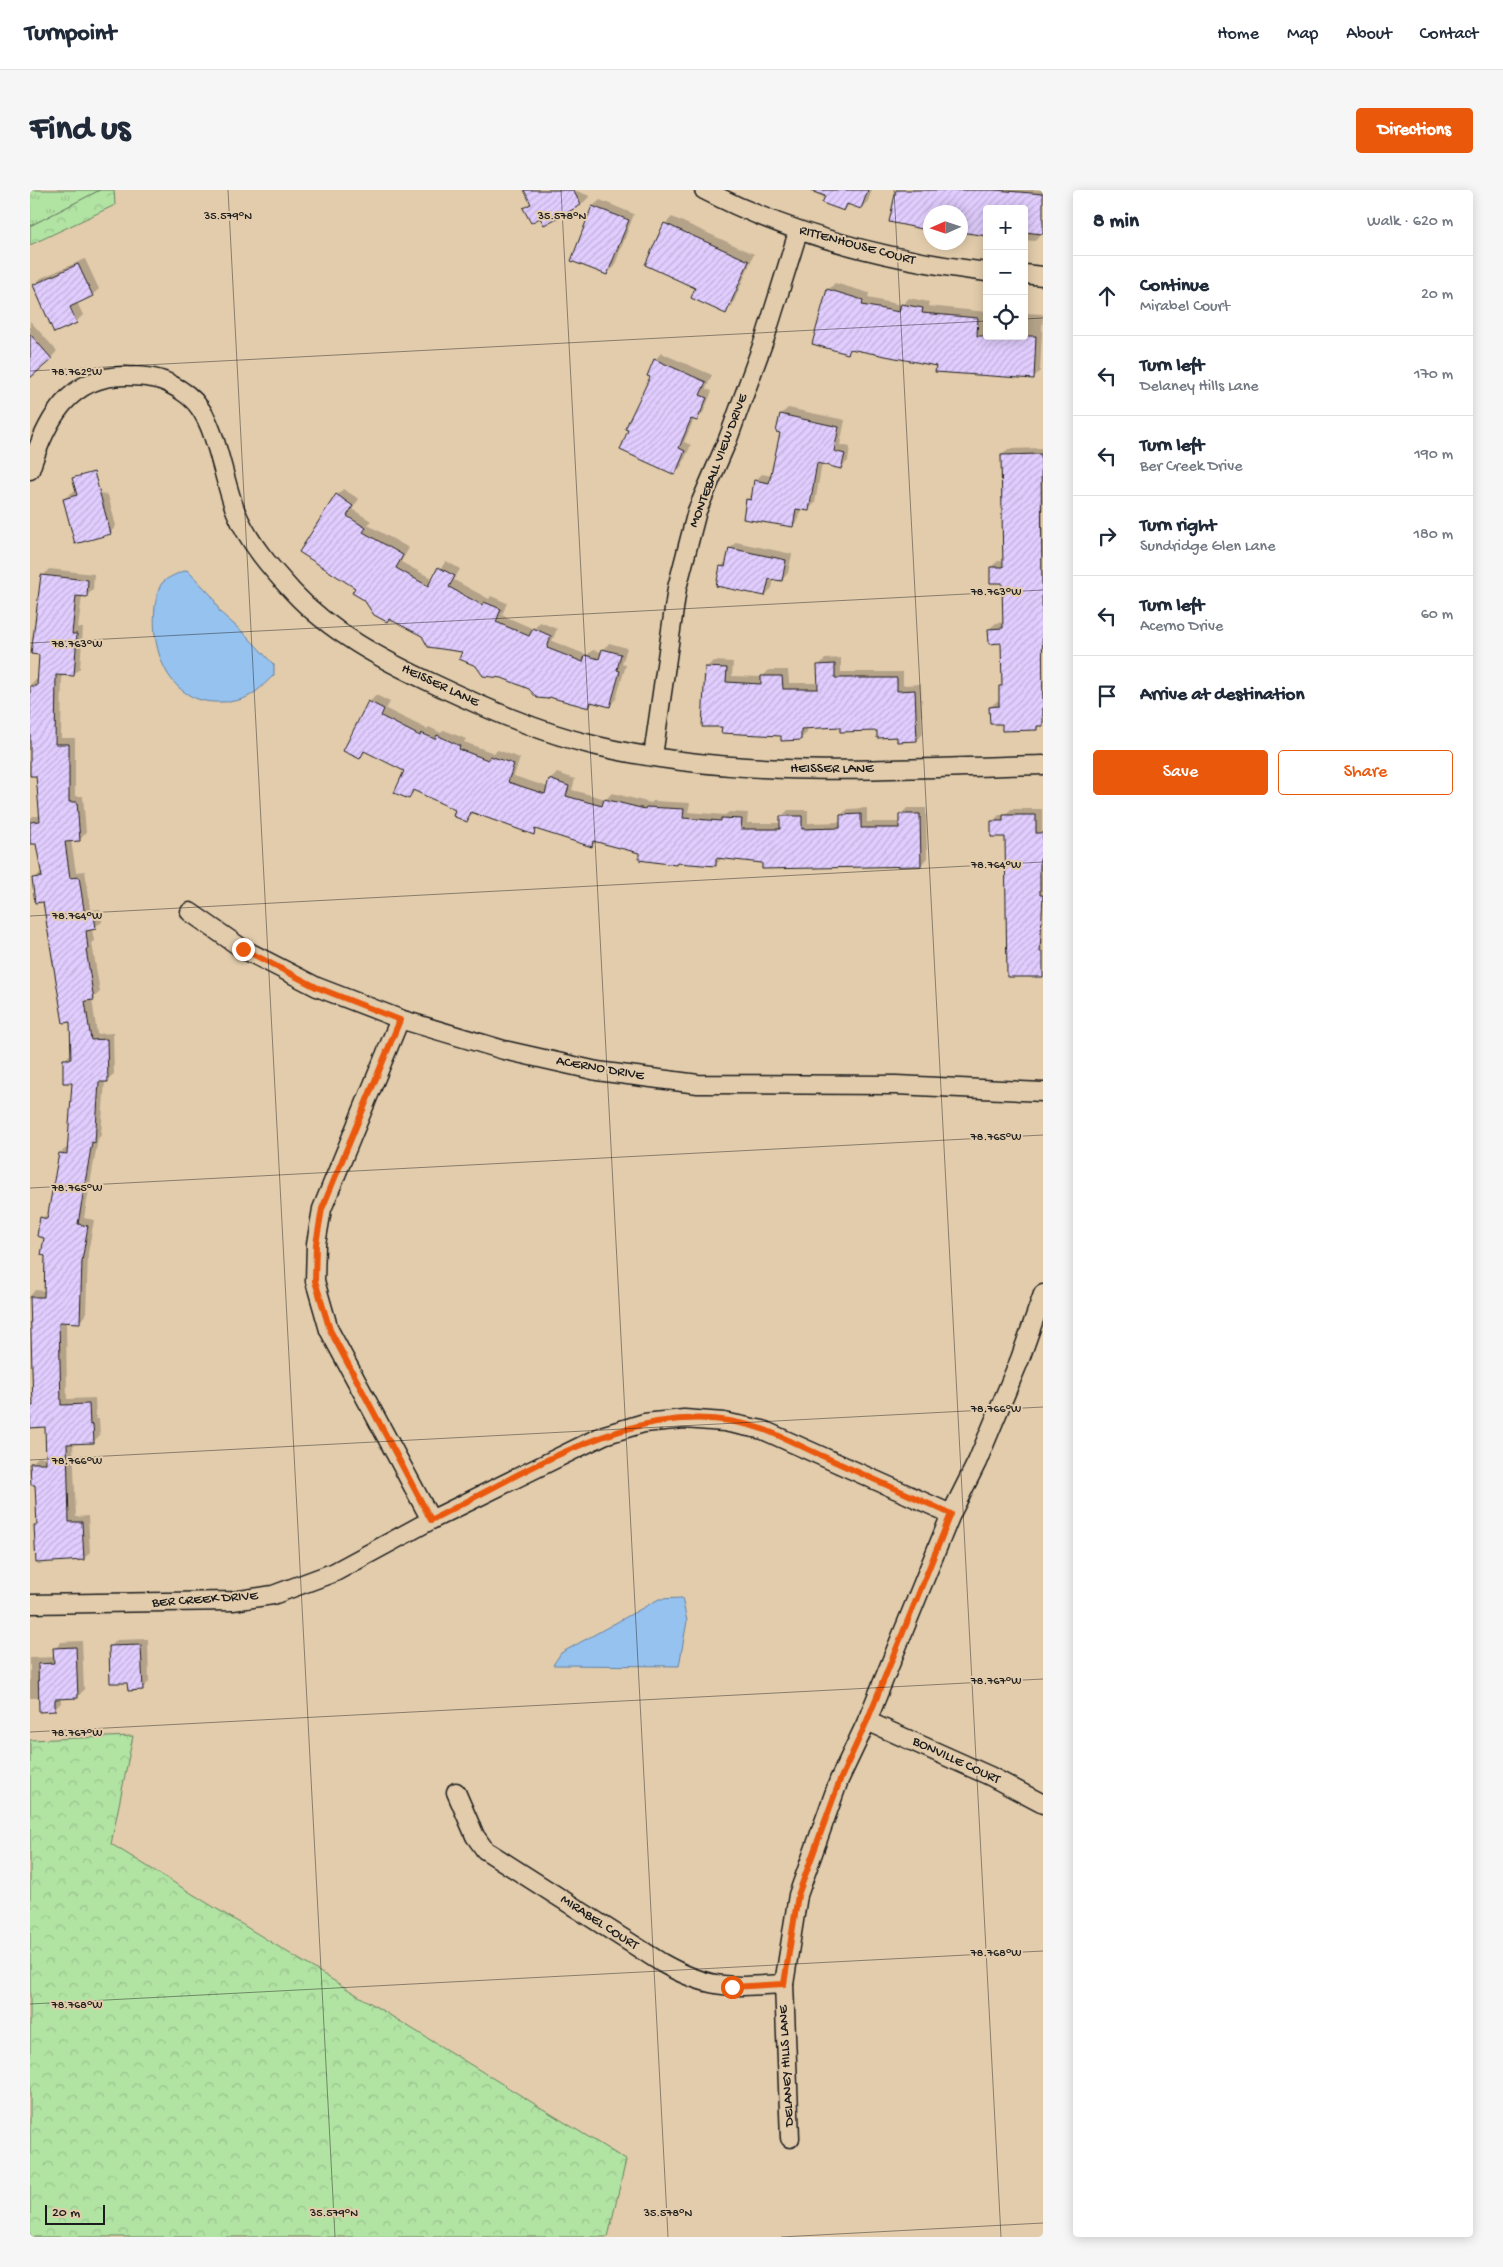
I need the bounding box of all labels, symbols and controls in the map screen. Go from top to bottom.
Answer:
text: Turnpoint [25,20,116,49]
text: Home [1217,24,1259,45]
text: Map [1287,24,1318,45]
text: About [1346,24,1392,45]
text: Contact [1420,24,1478,45]
button: Directions [1356,108,1473,153]
text: Find us [30,110,130,151]
north arrow [923,205,968,250]
map controls [983,205,1028,340]
button: + [983,205,1028,250]
text: 35.579°N [203,210,252,224]
text: 35.578°N [537,210,586,224]
text: 8 min [1093,210,1139,235]
text: Walk · 620 m [1367,213,1453,232]
street label: RITTENHOUSE COURT [797,222,917,270]
button: − [983,250,1028,295]
text: Continue [1140,275,1209,298]
icon: ahead [1093,282,1121,310]
text: 20 m [1421,286,1453,305]
button: locate [983,295,1028,340]
text: Mirabel Court [1140,298,1230,317]
text: Turn left [1140,355,1204,378]
icon: left [1093,362,1121,390]
text: 78.762°W [51,366,102,380]
text: 170 m [1414,366,1453,385]
text: Delaney Hills Lane [1140,378,1259,397]
street label: MONTEBALL VIEW DRIVE [686,391,753,530]
text: Turn left [1140,435,1204,458]
icon: left [1093,442,1121,470]
text: 190 m [1414,446,1453,465]
text: Ber Creek Drive [1140,458,1243,477]
text: Turn right [1140,515,1216,538]
icon: right [1093,522,1121,550]
text: 180 m [1414,526,1453,545]
text: Sundridge Glen Lane [1140,538,1275,557]
text: 78.763°W [970,586,1021,600]
text: Turn left [1140,595,1204,618]
icon: left [1093,602,1121,630]
text: 60 m [1421,606,1453,625]
text: Acerno Drive [1140,618,1223,637]
text: 78.763°W [51,638,102,652]
street label: HEISSER LANE [398,661,483,712]
icon: arrive [1093,682,1121,710]
text: Arrive at destination [1140,684,1304,707]
button: Save [1093,750,1268,795]
button: Share [1278,750,1453,795]
street label: HEISSER LANE [790,761,875,778]
text: 78.764°W [970,859,1021,873]
text: 78.764°W [51,910,102,924]
route end [232,938,255,961]
street label: ACERNO DRIVE [555,1053,647,1085]
text: 78.765°W [970,1131,1021,1145]
text: 78.765°W [51,1182,102,1196]
text: 78.766°W [970,1403,1021,1417]
text: 78.766°W [51,1455,102,1469]
street label: BER CREEK DRIVE [150,1588,260,1612]
text: 78.767°W [970,1675,1021,1689]
text: 78.767°W [51,1727,102,1741]
street label: BONVILLE COURT [908,1733,1003,1789]
street label: MIRABEL COURT [557,1891,642,1955]
text: 78.768°W [969,1947,1022,1961]
route start [721,1976,744,1999]
text: 78.768°W [50,1999,103,2013]
street label: DELANEY HILLS LANE [775,2004,799,2128]
scale bar [45,2202,105,2225]
text: 20 m [52,2205,80,2222]
text: 35.579°N [309,2207,358,2221]
text: 35.578°N [643,2207,692,2221]

